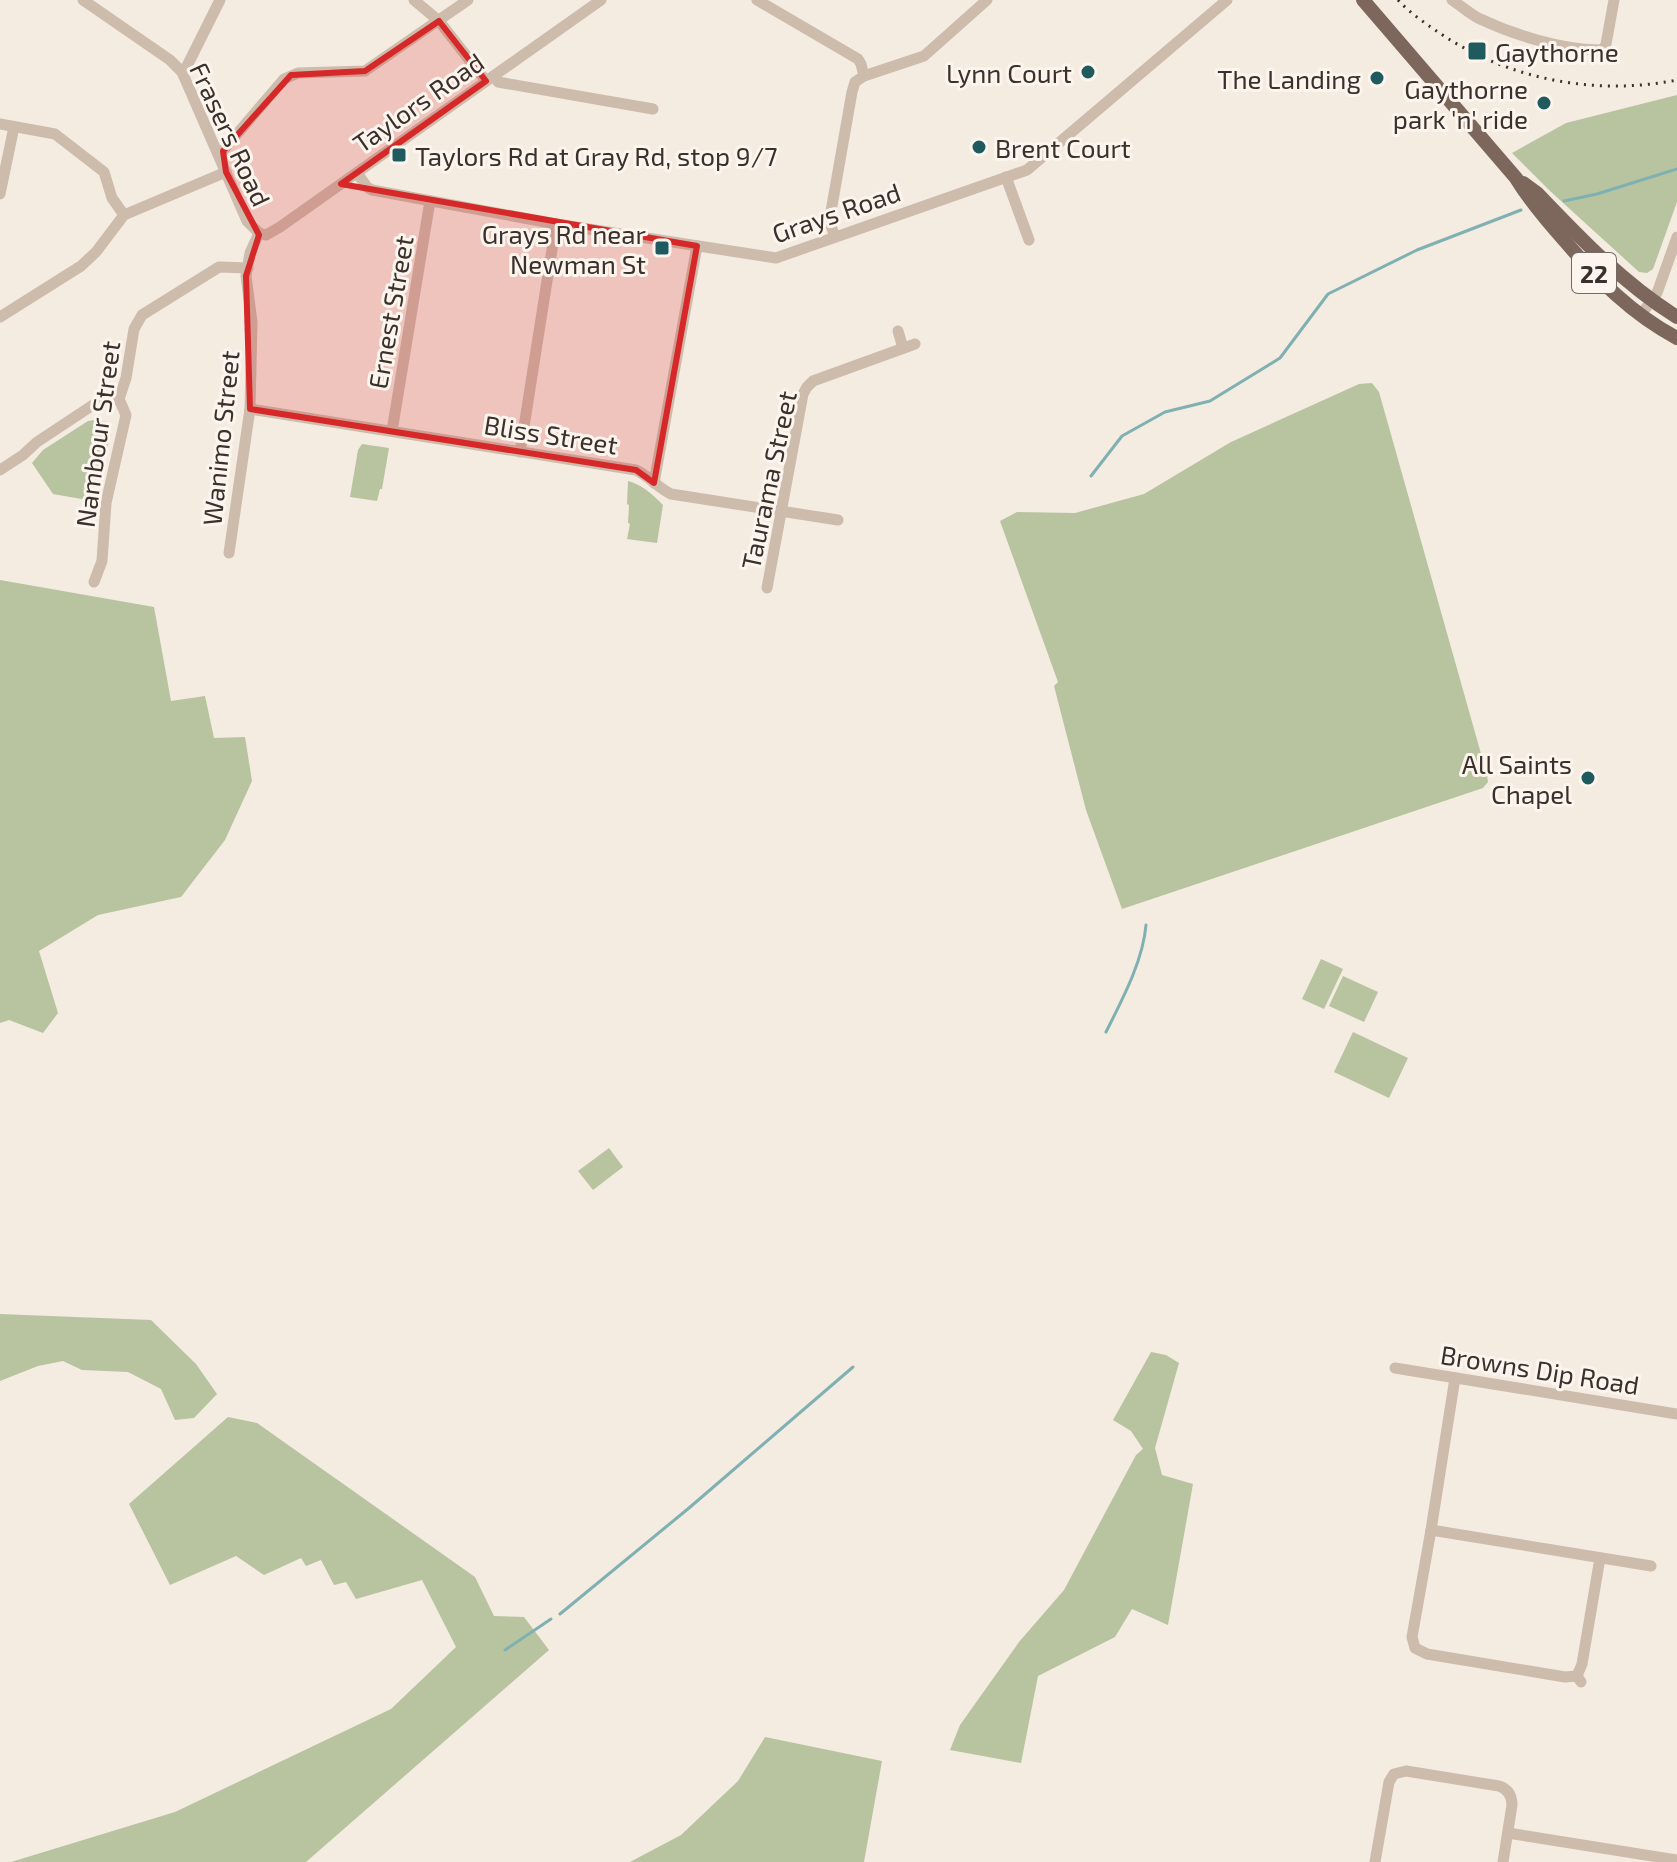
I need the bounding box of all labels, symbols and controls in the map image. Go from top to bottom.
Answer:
place label: Gaythorne [1495,36,1619,67]
marker: Gaythorne [1466,40,1488,62]
street label: Taylors Road [347,46,489,158]
street label: Frasers Road [184,57,278,211]
place label: Lynn Court [946,57,1072,88]
marker: Lynn Court [1079,63,1097,81]
place label: The Landing [1217,63,1361,94]
marker: The Landing [1368,69,1386,87]
place label: Gaythorne park 'n' ride [1393,73,1528,134]
marker: Gaythorne park 'n' ride [1535,94,1553,112]
place label: Brent Court [995,132,1131,163]
marker: Brent Court [970,138,988,156]
place label: Taylors Rd at Gray Rd, stop 9/7 [415,140,777,171]
marker: Taylors Rd at Gray Rd, stop 9/7 [390,146,408,164]
street label: Grays Road [768,176,904,248]
place label: Grays Rd near Newman St [482,218,646,279]
street label: Ernest Street [361,233,419,391]
marker: Grays Rd near Newman St [653,239,671,257]
road number: 22 [1572,253,1616,293]
street label: Nambour Street [69,339,125,529]
street label: Wanimo Street [195,349,245,527]
street label: Taurama Street [734,388,802,572]
street label: Bliss Street [482,408,620,460]
place label: All Saints Chapel [1462,748,1572,809]
marker: All Saints Chapel [1579,769,1597,787]
street label: Browns Dip Road [1438,1338,1642,1400]

